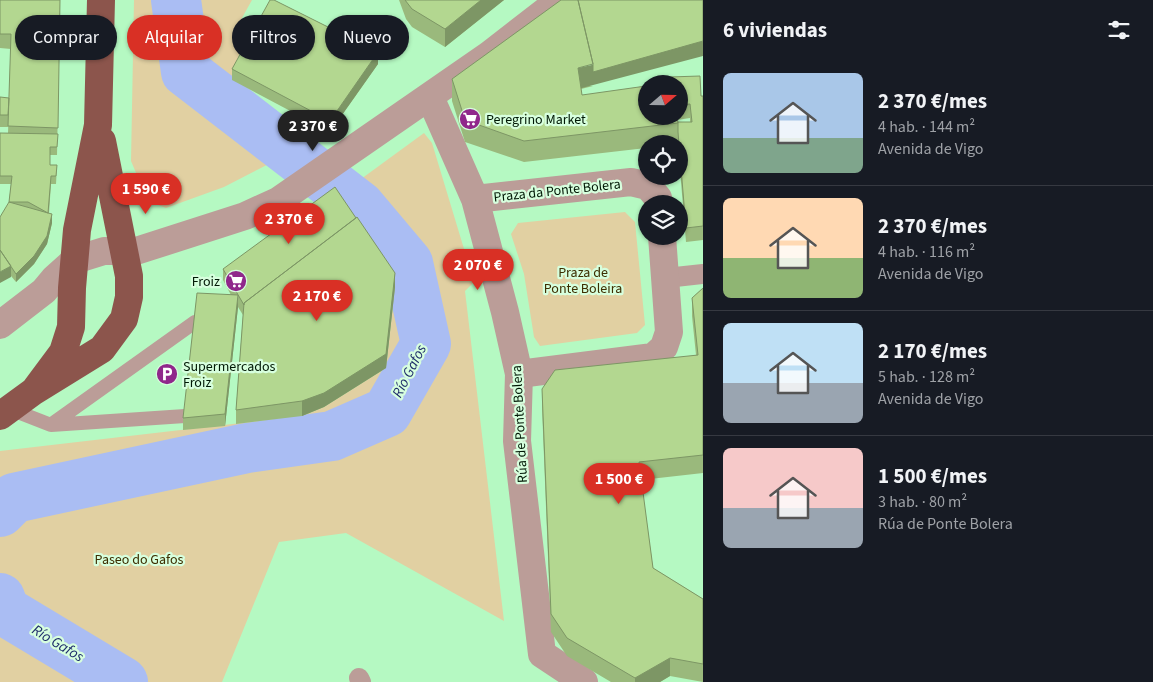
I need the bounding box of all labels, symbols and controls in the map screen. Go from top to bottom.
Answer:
chip: Comprar [15,15,117,60]
chip: Alquilar [127,15,222,60]
chip: Filtros [232,15,315,60]
chip: Nuevo [325,15,409,60]
text: 6 viviendas [723,15,827,45]
icon: filters [1105,16,1133,44]
north arrow [638,75,688,125]
map controls [638,75,688,245]
text: 2 370 €/mes [878,86,987,116]
icon: home [763,93,823,153]
supermarket icon: Peregrino Market [458,107,482,131]
pin: 2 370 € [267,110,359,152]
place label: Peregrino Market [486,110,586,130]
text: 2 370 € [289,115,337,137]
text: 4 hab. · 144 m² [878,116,975,138]
button: locate [638,135,688,185]
text: Avenida de Vigo [878,138,983,160]
pin: 1 590 € [100,172,192,215]
street label: Praza da Ponte Bolera [493,174,622,208]
text: 1 590 € [122,178,170,200]
button: layers [638,195,688,245]
pin: 2 370 € [243,202,335,245]
text: 2 370 € [265,208,313,230]
text: 2 370 €/mes [878,211,987,241]
icon: home [763,218,823,278]
text: 4 hab. · 116 m² [878,241,975,263]
pin: 2 070 € [432,248,524,291]
text: 2 070 € [454,254,502,276]
park label: Praza de Ponte Boleira [544,263,622,299]
text: Avenida de Vigo [878,263,983,285]
supermarket icon: Froiz [224,269,248,293]
place label: Froiz [192,272,220,292]
pin: 2 170 € [271,280,363,322]
text: 2 170 € [293,285,341,307]
text: 2 170 €/mes [878,336,987,366]
water label: Río Gafos [387,341,432,402]
icon: home [763,343,823,403]
place label: Supermercados Froiz [183,357,276,393]
parking icon: Supermercados Froiz [155,362,179,386]
street label: Rúa de Ponte Bolera [507,365,533,483]
text: 5 hab. · 128 m² [878,366,975,388]
text: Avenida de Vigo [878,388,983,410]
text: 1 500 €/mes [878,461,987,491]
pin: 1 500 € [573,462,665,505]
text: 1 500 € [595,468,643,490]
icon: home [763,468,823,528]
text: 3 hab. · 80 m² [878,491,967,513]
text: Rúa de Ponte Bolera [878,513,1013,535]
park label: Paseo do Gafos [95,550,184,570]
water label: Río Gafos [28,620,88,667]

